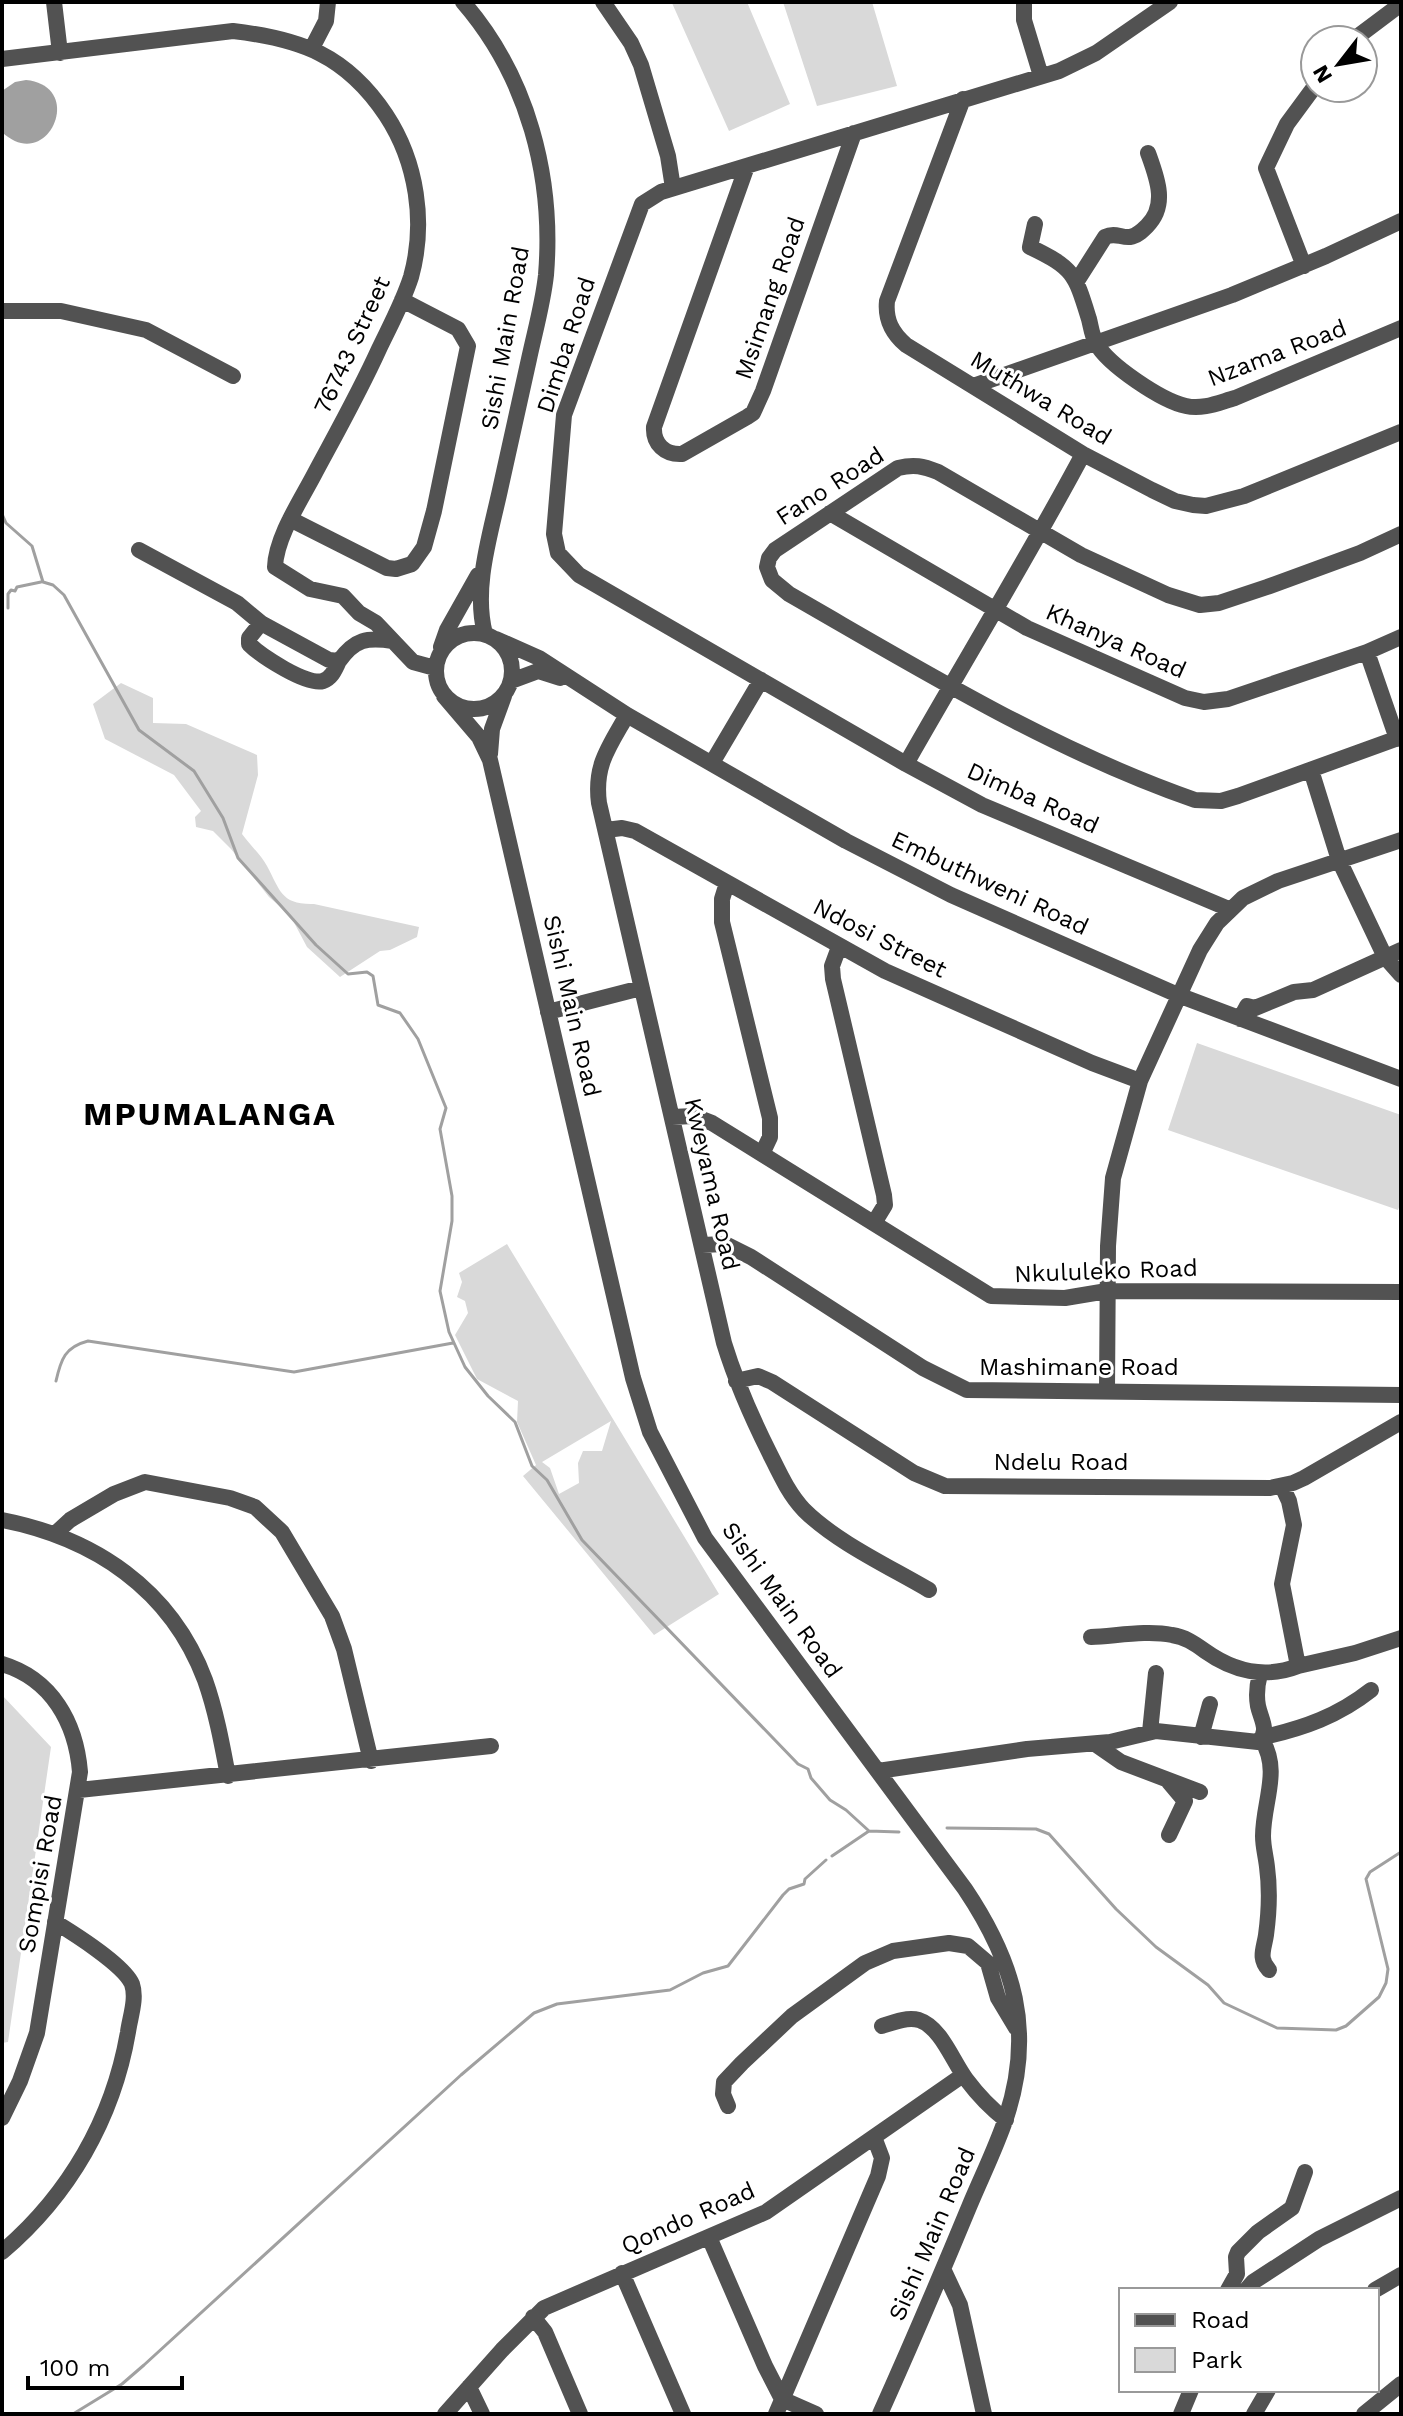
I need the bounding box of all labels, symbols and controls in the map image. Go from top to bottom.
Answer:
north arrow [1299,24,1379,104]
text: N [1307,61,1337,87]
street label: Msimang Road [729,213,811,383]
street label: Sishi Main Road [475,244,535,432]
street label: 76743 Street [308,272,396,418]
street label: Dimba Road [531,273,601,417]
street label: Nzama Road [1204,314,1350,392]
street label: Muthwa Road [965,345,1117,451]
street label: Fano Road [771,441,889,531]
street label: Khanya Road [1042,598,1190,684]
street label: Dimba Road [963,756,1103,840]
street label: Embuthweni Road [887,825,1093,941]
street label: Ndosi Street [808,892,952,984]
street label: Sishi Main Road [537,912,607,1100]
district label: MPUMALANGA [83,1095,337,1133]
street label: Kweyama Road [679,1095,745,1273]
street label: Nkululeko Road [1014,1254,1198,1288]
street label: Mashimane Road [979,1353,1179,1381]
street label: Ndelu Road [993,1448,1129,1476]
street label: Sishi Main Road [716,1517,848,1683]
street label: Sompisi Road [12,1793,68,1955]
street label: Sishi Main Road [883,2143,981,2325]
street label: Qondo Road [617,2176,759,2260]
legend [1119,2288,1379,2392]
text: Road [1191,2306,1250,2334]
scale bar [28,2340,182,2390]
text: Park [1191,2346,1243,2374]
text: 100 m [40,2354,110,2382]

